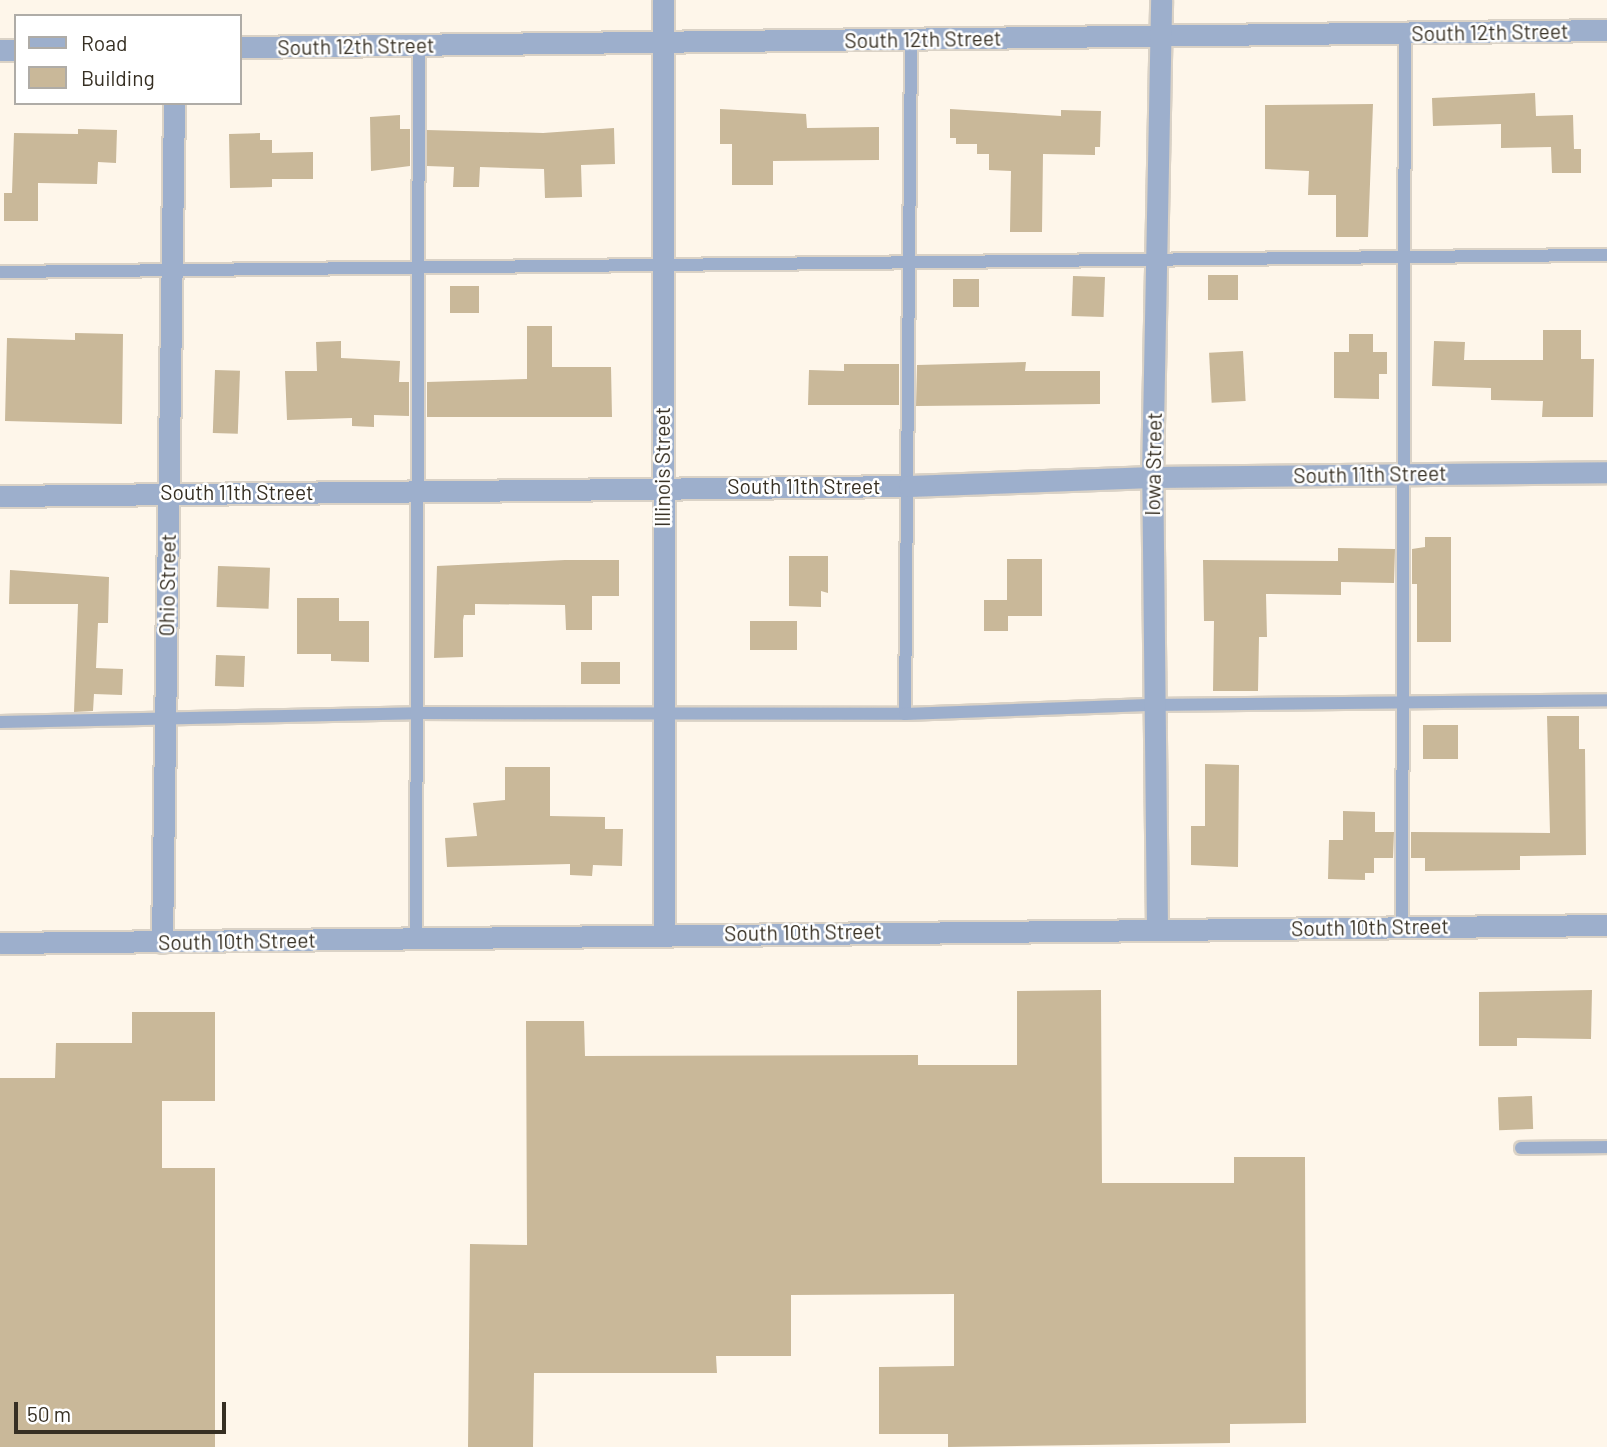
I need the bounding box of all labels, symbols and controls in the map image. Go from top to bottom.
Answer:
legend [14,14,242,105]
street label: South 12th Street [1411,18,1569,46]
street label: South 12th Street [844,25,1002,53]
text: Road [81,30,127,55]
street label: South 12th Street [277,32,435,60]
text: Building [81,65,155,90]
street label: Illinois Street [649,407,675,527]
street label: Iowa Street [1139,412,1167,516]
street label: South 11th Street [1293,460,1447,488]
street label: South 11th Street [727,473,881,499]
street label: South 11th Street [160,479,314,505]
street label: Ohio Street [154,533,180,637]
street label: South 10th Street [1291,913,1449,941]
street label: South 10th Street [724,918,882,946]
street label: South 10th Street [158,927,316,955]
scale bar [18,1388,229,1432]
text: 50 m [27,1401,71,1426]

